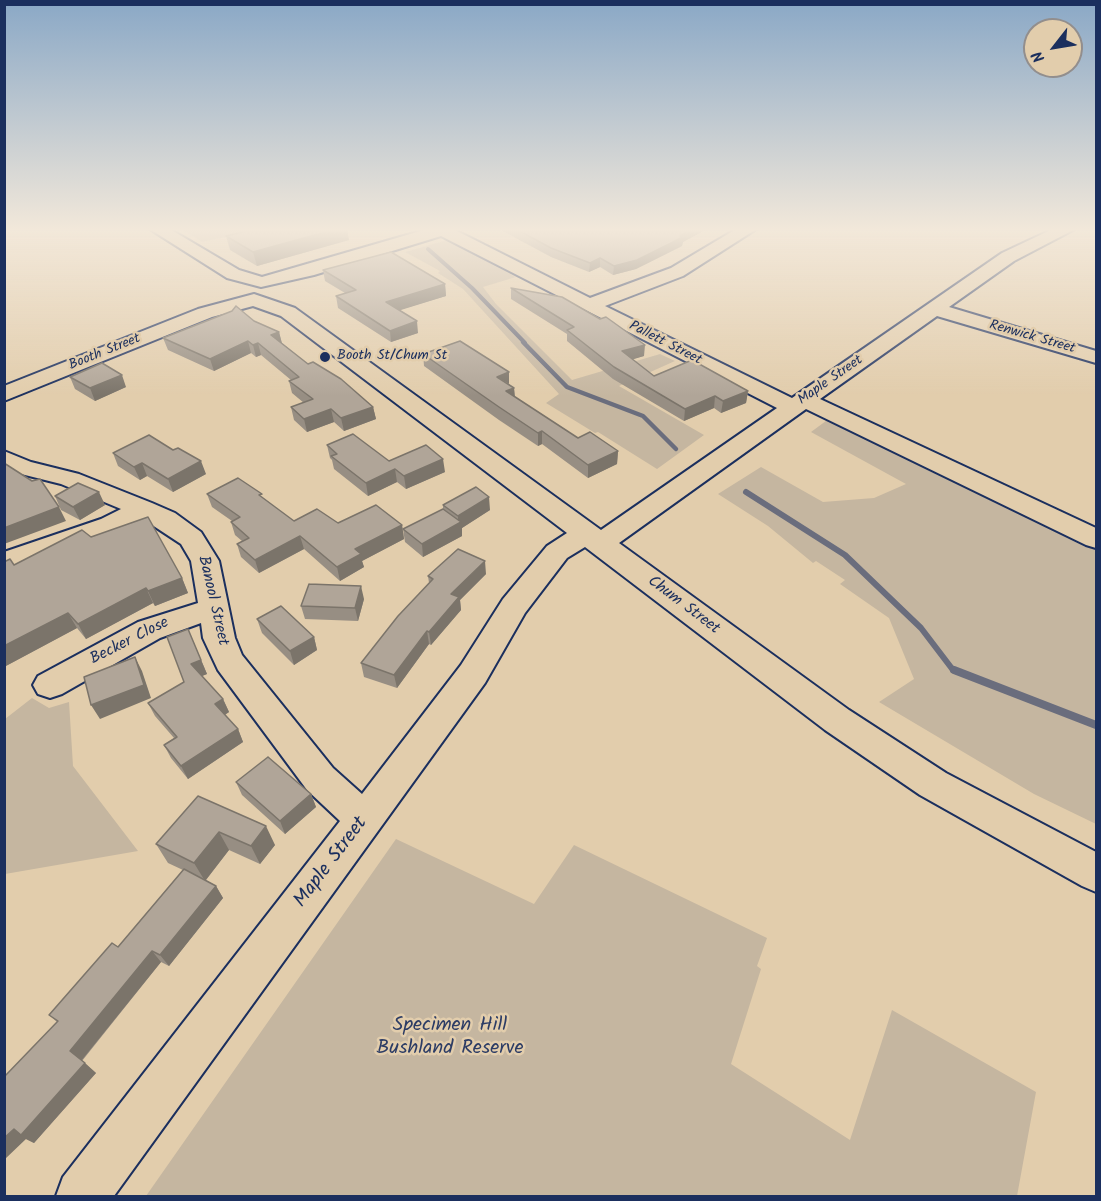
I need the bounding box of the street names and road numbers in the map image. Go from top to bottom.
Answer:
street label: Renwick Street [987,318,1077,358]
street label: Pallett Street [626,319,704,369]
street label: Booth Street [67,331,143,375]
street label: Maple Street [795,353,867,409]
street label: Banool Street [192,554,232,648]
street label: Chum Street [643,573,723,639]
street label: Becker Close [87,614,173,670]
street label: Maple Street [290,813,374,913]

